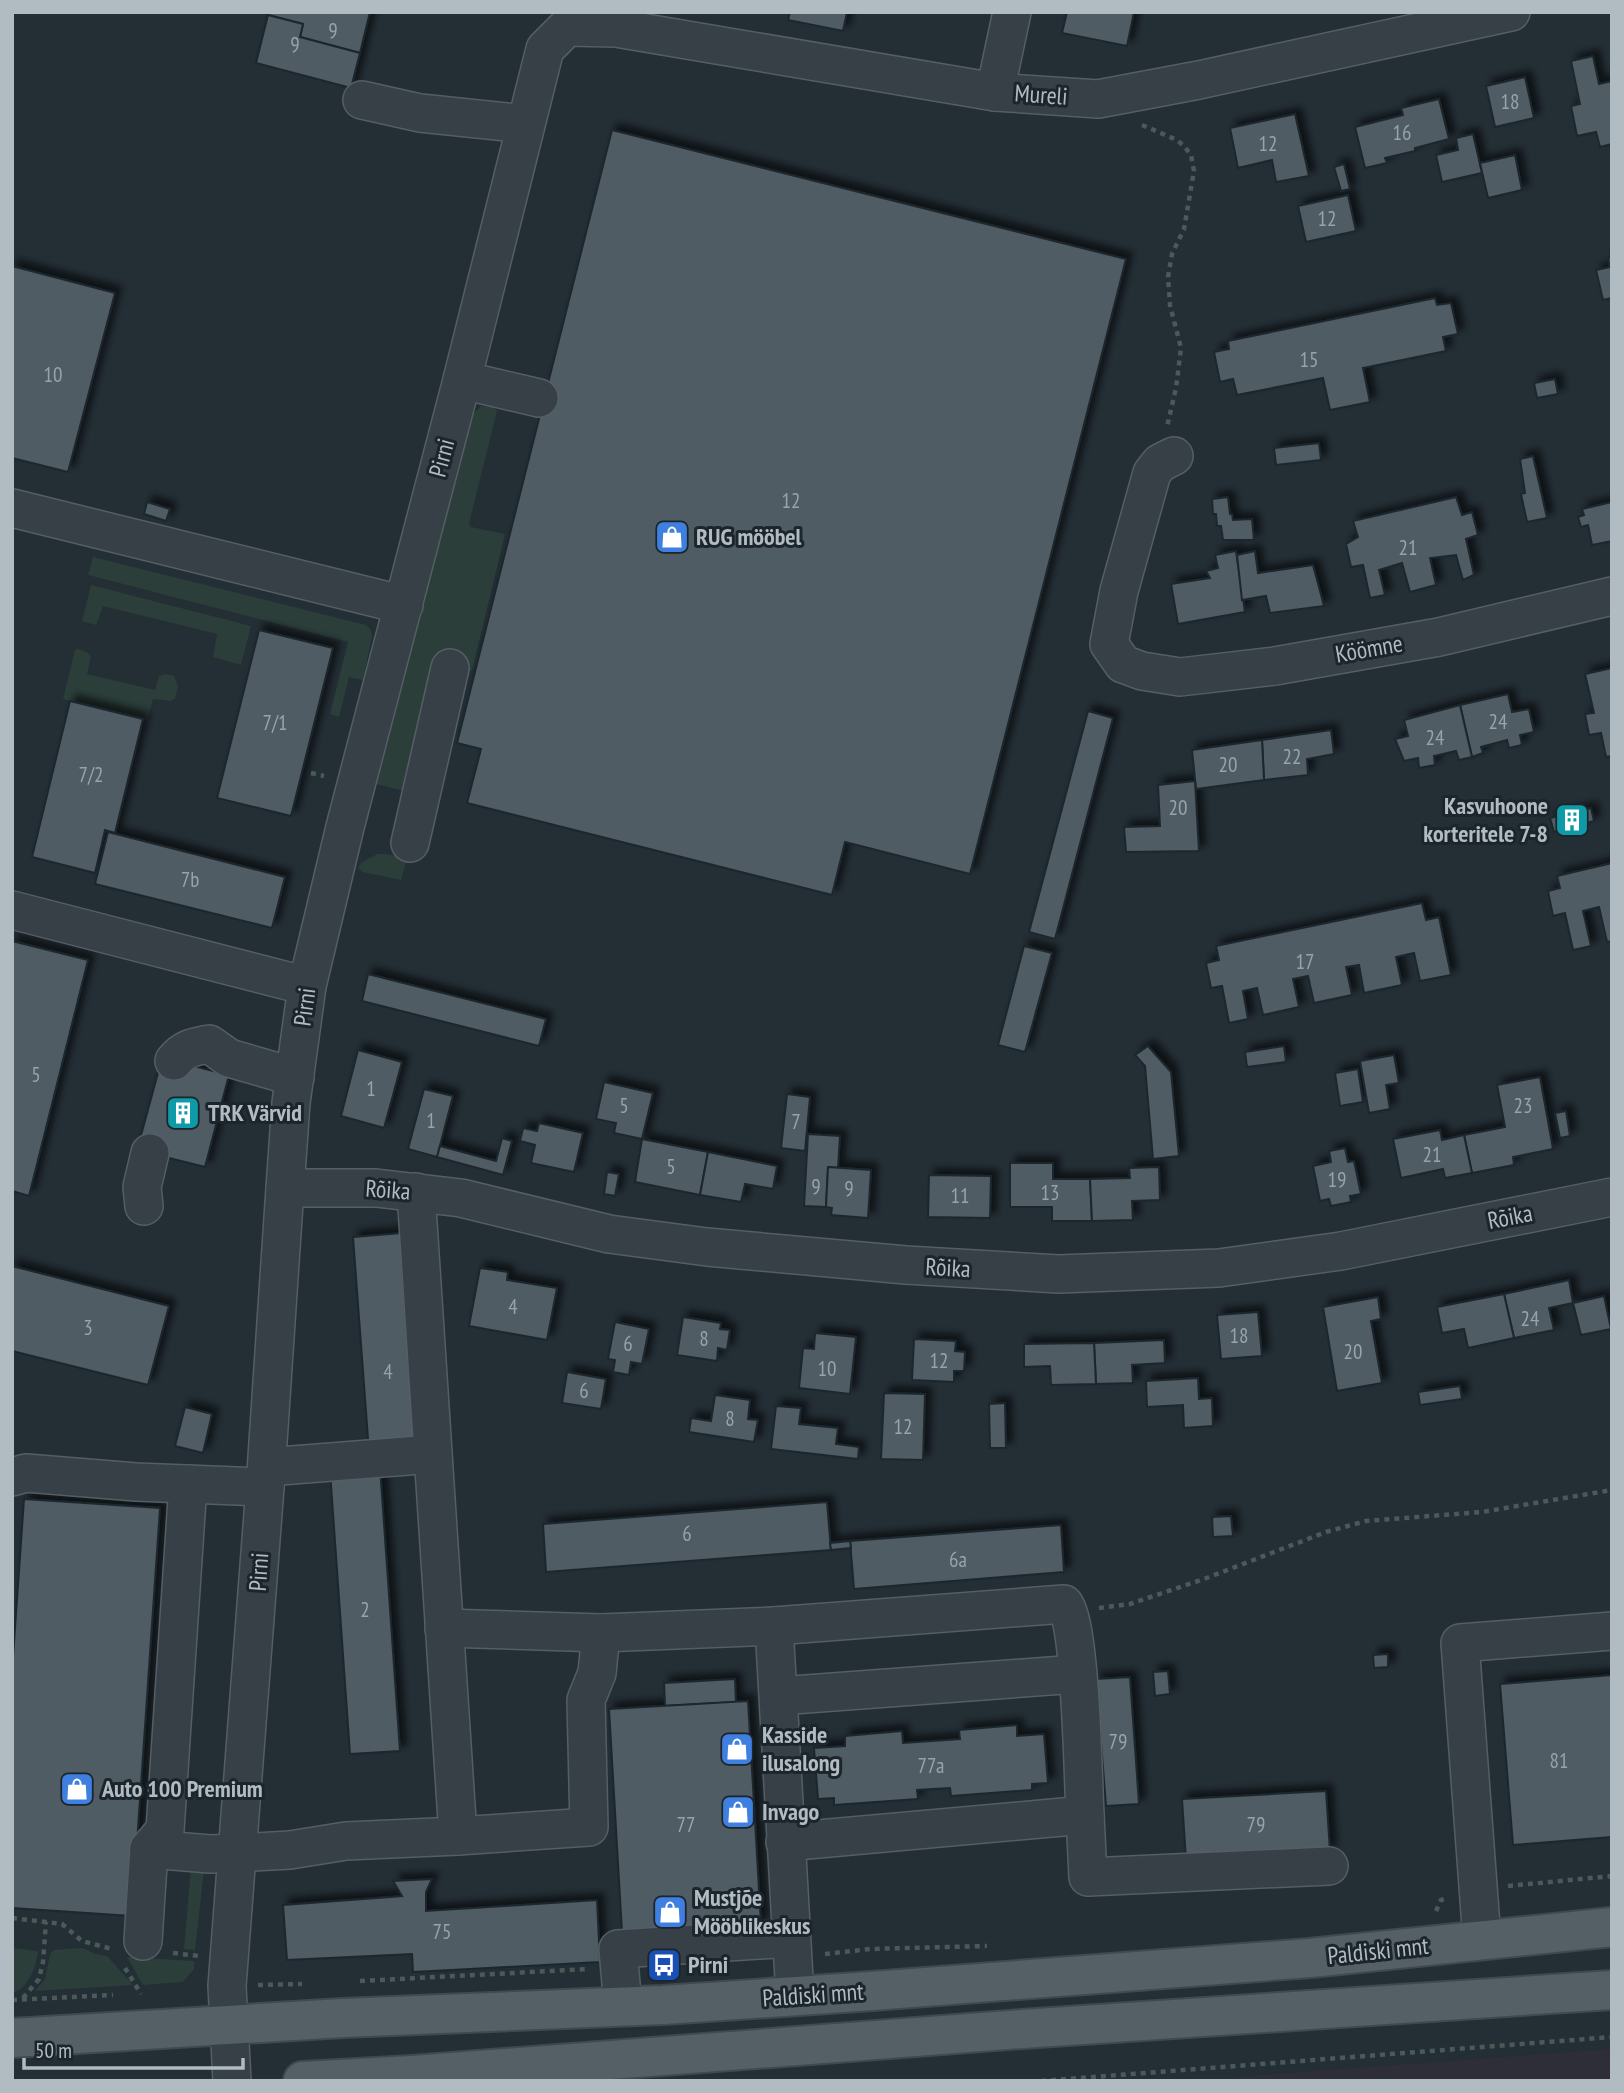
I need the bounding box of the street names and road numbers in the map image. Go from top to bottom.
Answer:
street label: Mureli [1014,77,1069,112]
street label: Pirni [422,435,461,480]
street label: Köömne [1333,627,1405,670]
street label: Pirni [286,986,323,1028]
street label: Rõika [364,1172,412,1207]
street label: Rõika [1485,1197,1535,1236]
street label: Rõika [925,1251,971,1284]
street label: Pirni [242,1552,275,1592]
street label: Paldiski mnt [1326,1930,1430,1971]
street label: Paldiski mnt [761,1975,865,2014]

